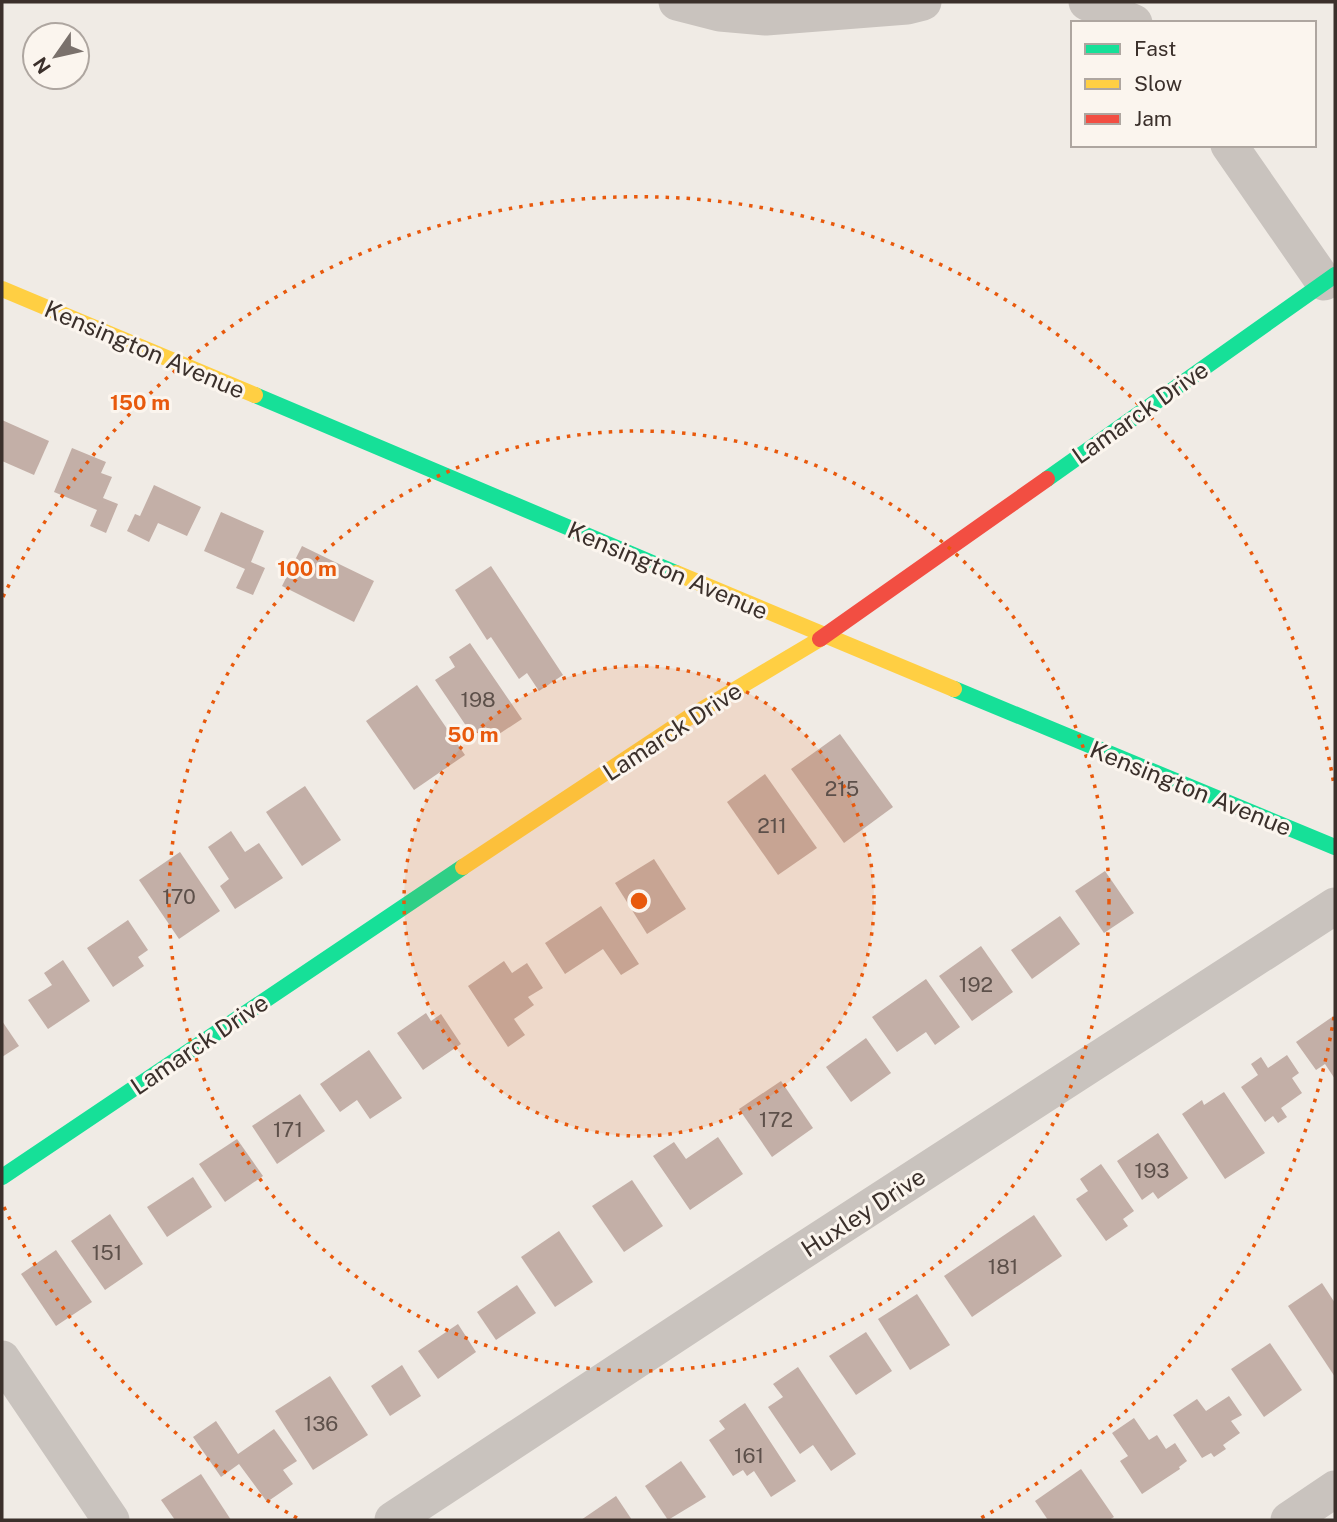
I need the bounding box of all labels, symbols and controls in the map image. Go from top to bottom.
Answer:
north arrow [21,21,91,91]
legend [1071,21,1316,147]
text: Fast [1134,36,1176,61]
text: N [29,53,55,78]
text: Slow [1134,71,1182,96]
text: Jam [1134,106,1172,131]
street label: Kensington Avenue [41,294,249,404]
street label: Lamarck Drive [1067,355,1213,469]
text: 150 m [110,390,170,415]
street label: Kensington Avenue [564,515,772,625]
text: 100 m [277,556,337,581]
street label: Lamarck Drive [597,676,747,786]
house number: 198 [460,687,496,712]
text: 50 m [447,722,499,747]
street label: Kensington Avenue [1086,735,1296,841]
house number: 215 [825,776,859,801]
house number: 211 [757,813,787,838]
house number: 170 [162,884,196,909]
centre of rings [627,889,651,913]
house number: 192 [959,972,993,997]
street label: Lamarck Drive [125,988,273,1100]
house number: 172 [759,1107,793,1132]
house number: 171 [273,1117,303,1142]
house number: 193 [1135,1158,1169,1183]
street label: Huxley Drive [796,1162,930,1262]
house number: 151 [92,1240,122,1265]
house number: 181 [988,1254,1018,1279]
house number: 136 [304,1411,338,1436]
house number: 161 [734,1443,764,1468]

